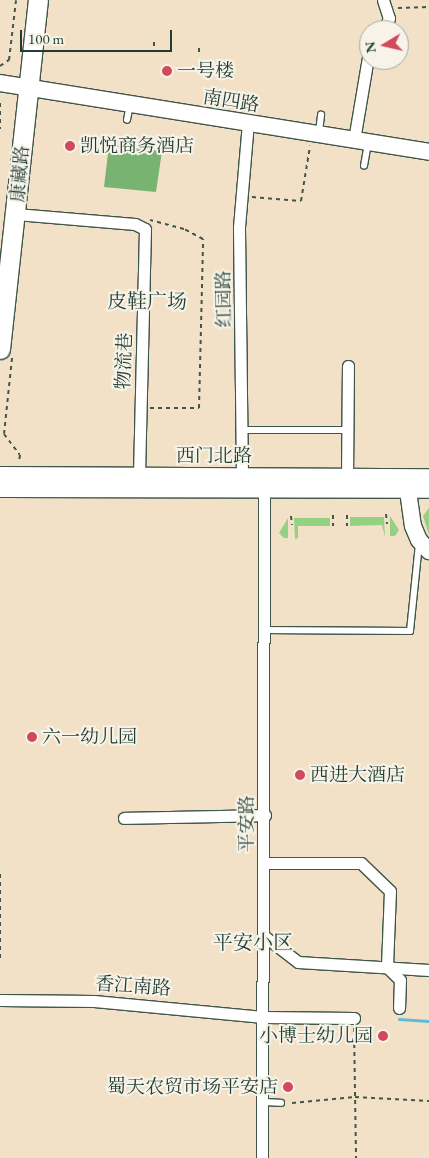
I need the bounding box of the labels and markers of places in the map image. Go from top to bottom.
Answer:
place label: 一号楼 [177,60,234,82]
marker: 一号楼 [161,65,173,77]
place label: 凯悦商务酒店 [80,135,194,157]
marker: 凯悦商务酒店 [64,140,76,152]
place label: 六一幼儿园 [42,726,137,748]
marker: 六一幼儿园 [26,731,38,743]
place label: 西进大酒店 [310,764,405,786]
marker: 西进大酒店 [294,769,306,781]
place label: 小博士幼儿园 [259,1025,373,1047]
marker: 小博士幼儿园 [377,1030,389,1042]
place label: 蜀天农贸市场平安店 [107,1076,278,1098]
marker: 蜀天农贸市场平安店 [282,1081,294,1093]

